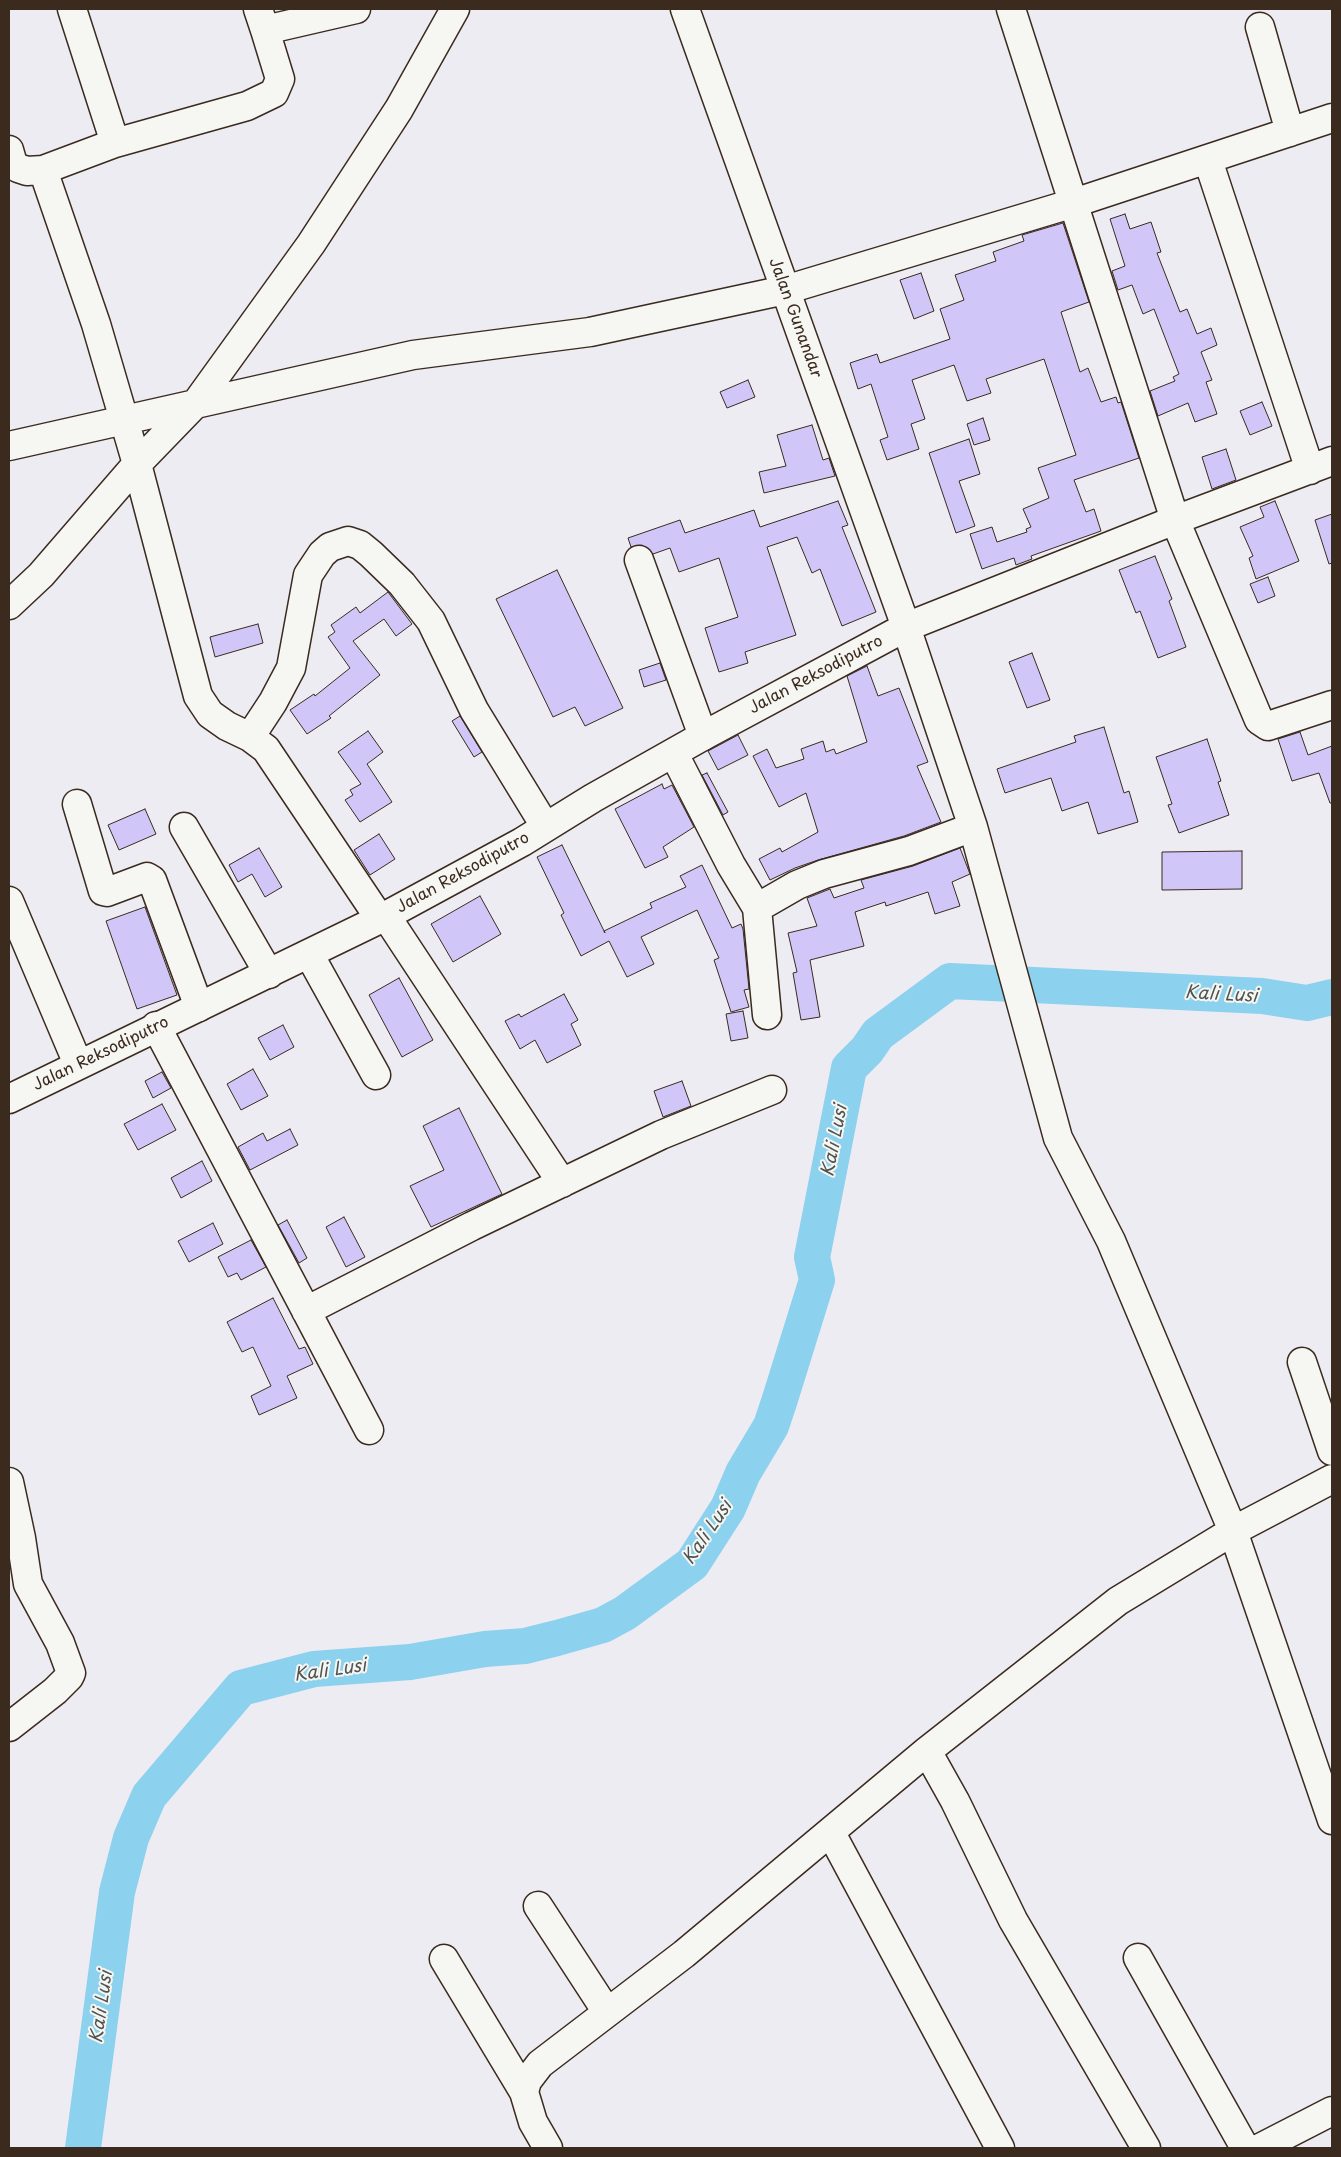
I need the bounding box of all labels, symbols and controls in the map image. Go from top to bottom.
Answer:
street label: Jalan Gunandar [764,255,826,381]
street label: Jalan Reksodiputro [746,632,886,718]
street label: Jalan Reksodiputro [393,829,533,917]
water label: Kali Lusi [1184,982,1258,1008]
street label: Jalan Reksodiputro [30,1013,172,1095]
water label: Kali Lusi [817,1103,853,1179]
water label: Kali Lusi [679,1497,737,1569]
water label: Kali Lusi [293,1655,367,1687]
water label: Kali Lusi [86,1970,118,2044]

